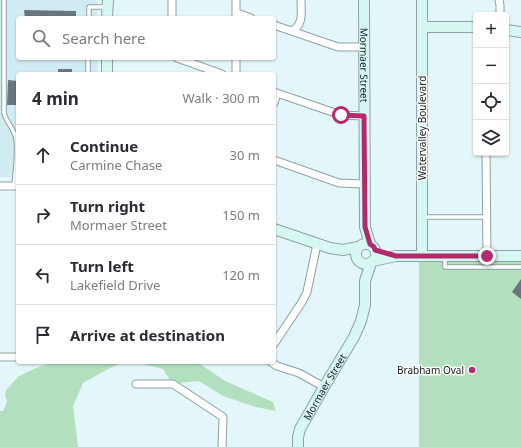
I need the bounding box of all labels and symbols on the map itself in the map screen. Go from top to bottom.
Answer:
street label: Mormaer Street [357,28,371,103]
street label: Watervalley Boulevard [415,76,429,180]
route start [332,106,350,124]
route end [478,247,496,265]
street label: Mormaer Street [300,351,350,423]
place label: Brabham Oval [397,363,464,377]
marker: Brabham Oval [467,365,477,375]

